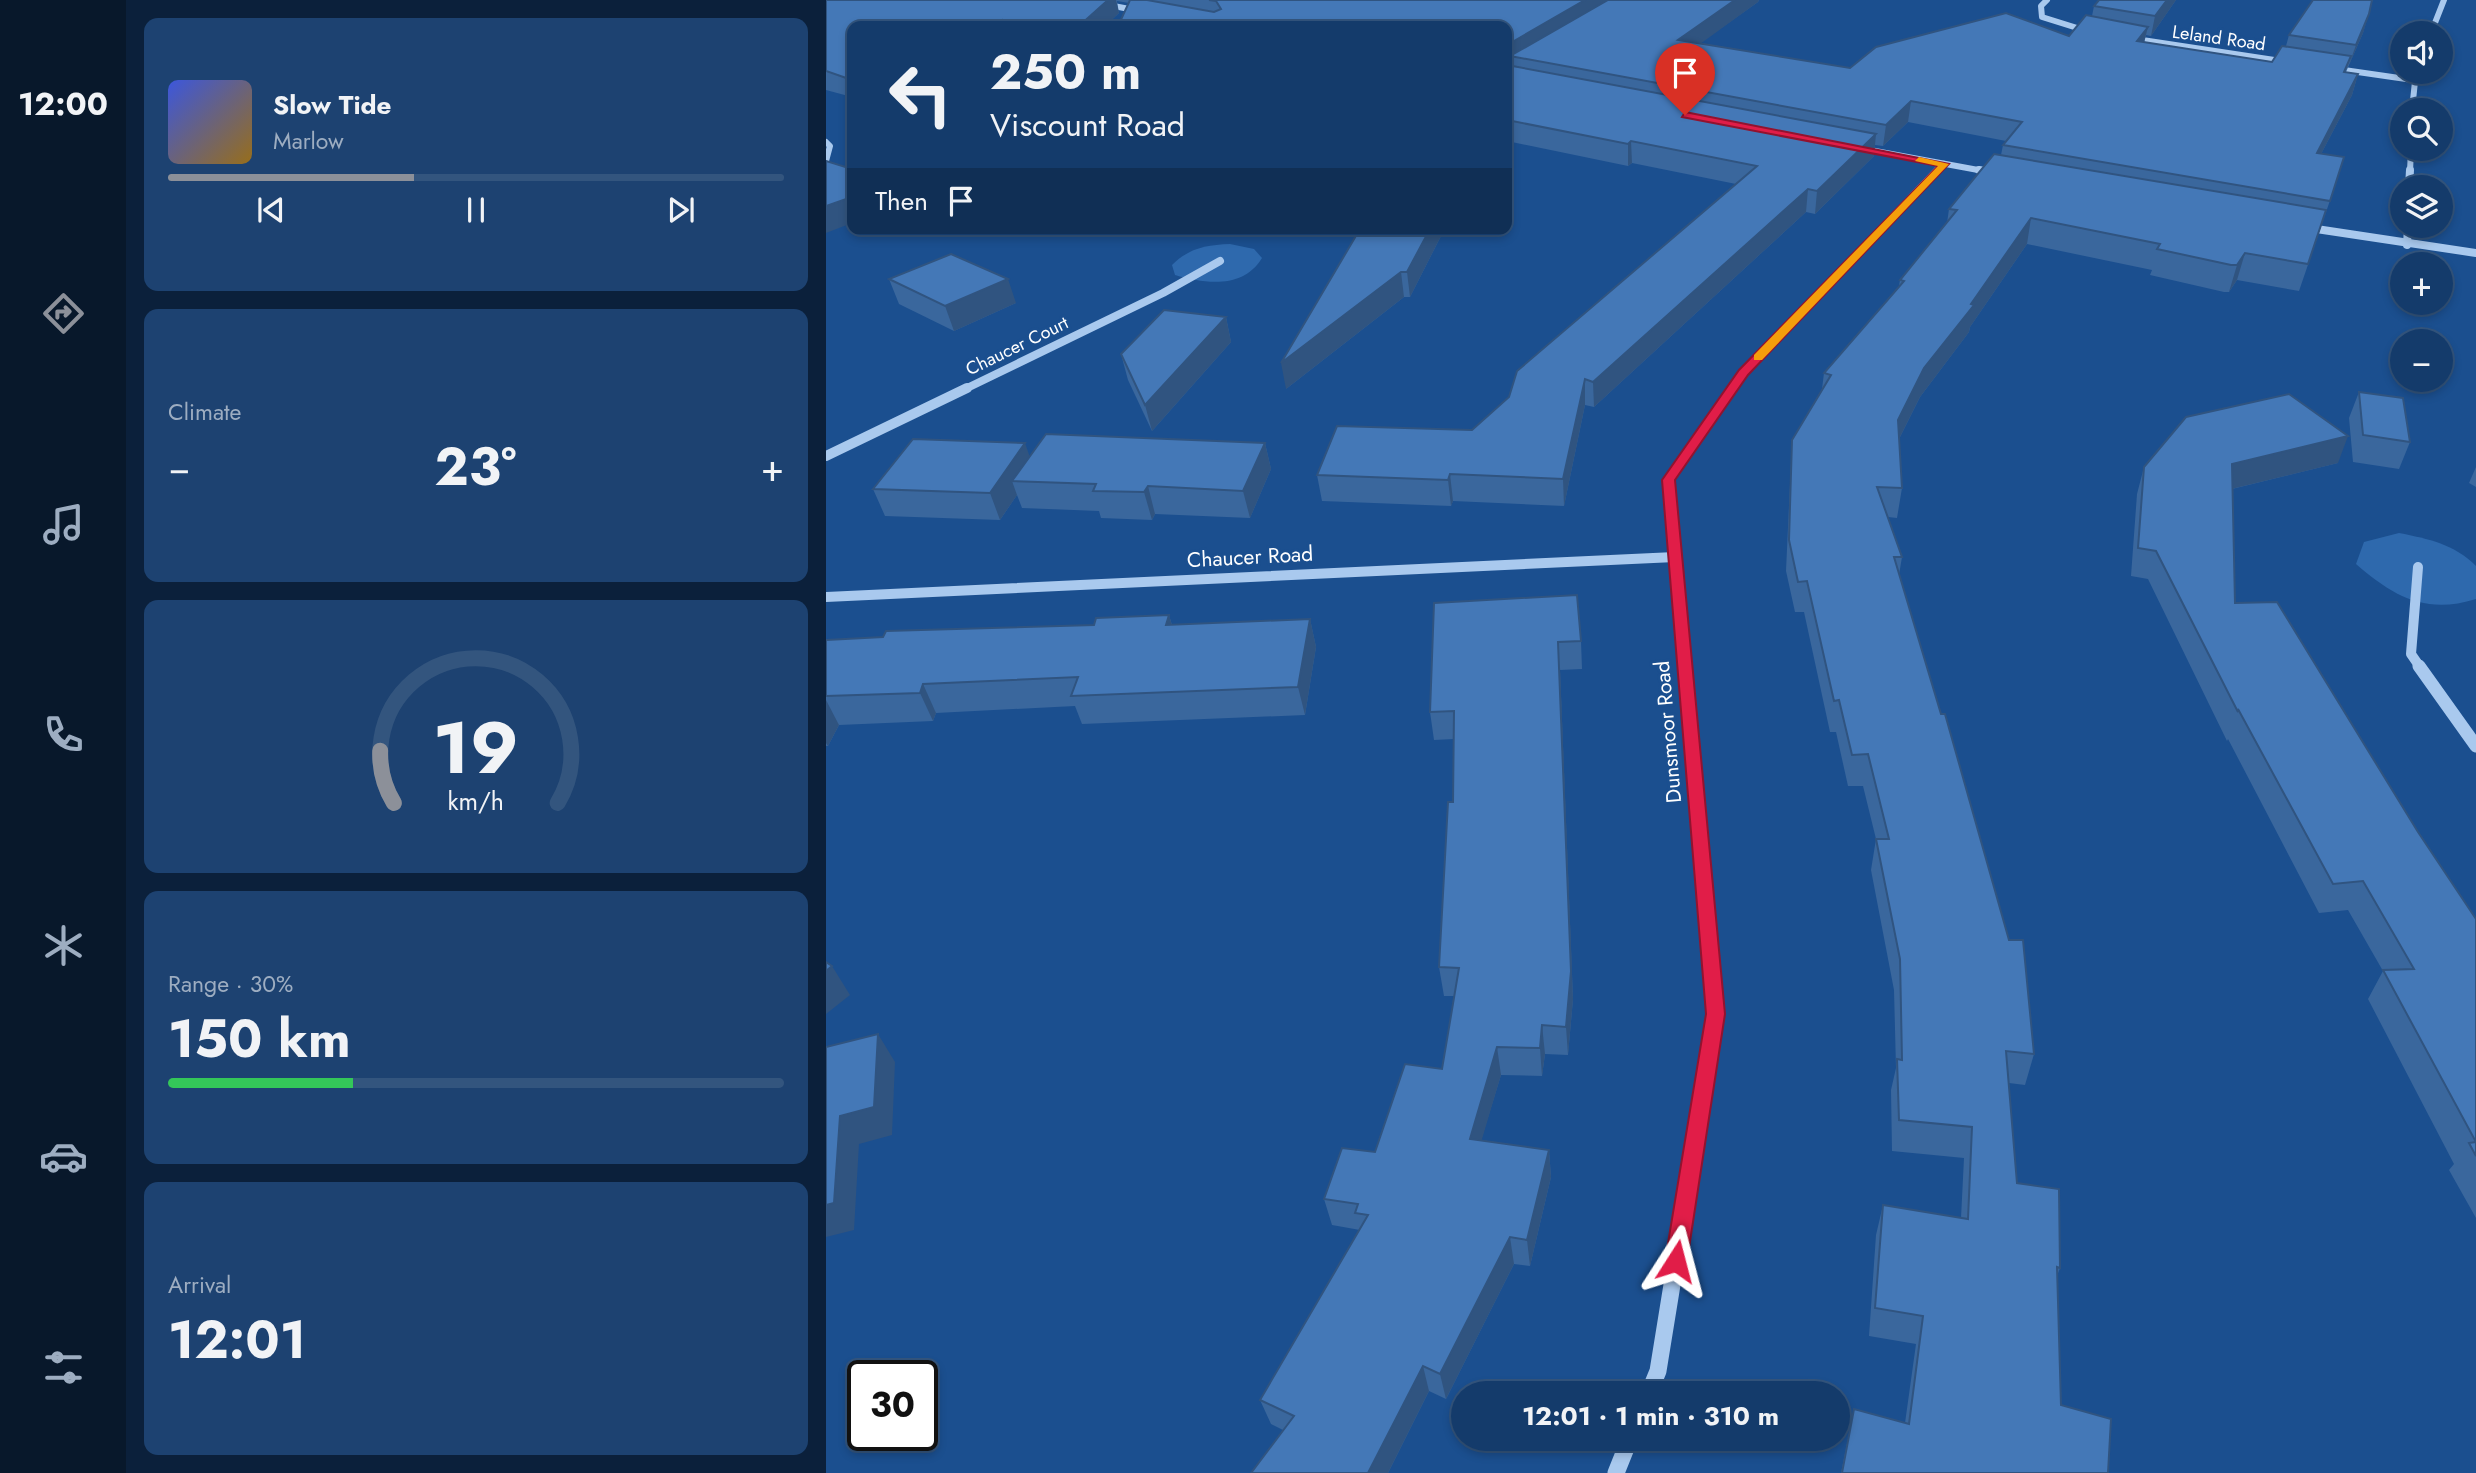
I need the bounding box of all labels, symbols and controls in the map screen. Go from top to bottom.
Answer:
street label: Leland Road [2171,19,2267,57]
map controls [2390,21,2453,392]
button: sound [2390,21,2453,84]
text: 250 m [990,37,1141,107]
pin [1655,43,1715,115]
icon: left [875,49,966,140]
icon: arrive [1666,54,1704,92]
text: 12:00 [18,81,108,127]
text: Slow Tide [273,86,392,124]
button: search [2390,98,2453,161]
text: Viscount Road [990,102,1185,148]
text: Marlow [273,124,344,158]
button: layers [2390,175,2453,238]
text: Then [875,182,928,220]
icon: arrive [942,182,980,220]
icon: previous [252,191,290,229]
icon: pause [457,191,495,229]
icon: next [662,191,700,229]
button: + [2390,252,2453,315]
icon: directions [39,289,88,338]
street label: Chaucer Court [961,310,1073,382]
button: − [2390,329,2453,392]
text: Climate [168,395,241,429]
text: 23° [435,429,516,505]
text: − [168,440,190,495]
text: + [761,440,784,495]
icon: music [39,500,88,549]
street label: Chaucer Road [1186,539,1314,575]
street label: Dunsmoor Road [1647,660,1689,804]
text: 19 [433,695,519,800]
icon: phone [39,710,88,759]
text: km/h [448,782,504,818]
icon: climate [39,921,88,970]
text: Range · 30% [168,967,293,1001]
text: 150 km [168,1001,351,1077]
icon: car [39,1132,88,1181]
position arrow [1639,1224,1713,1298]
text: Arrival [168,1268,231,1302]
text: 12:01 [168,1302,306,1378]
icon: filters [39,1343,88,1392]
speed limit sign: 30 [847,1360,938,1451]
text: 12:01 · 1 min · 310 m [1522,1397,1779,1435]

